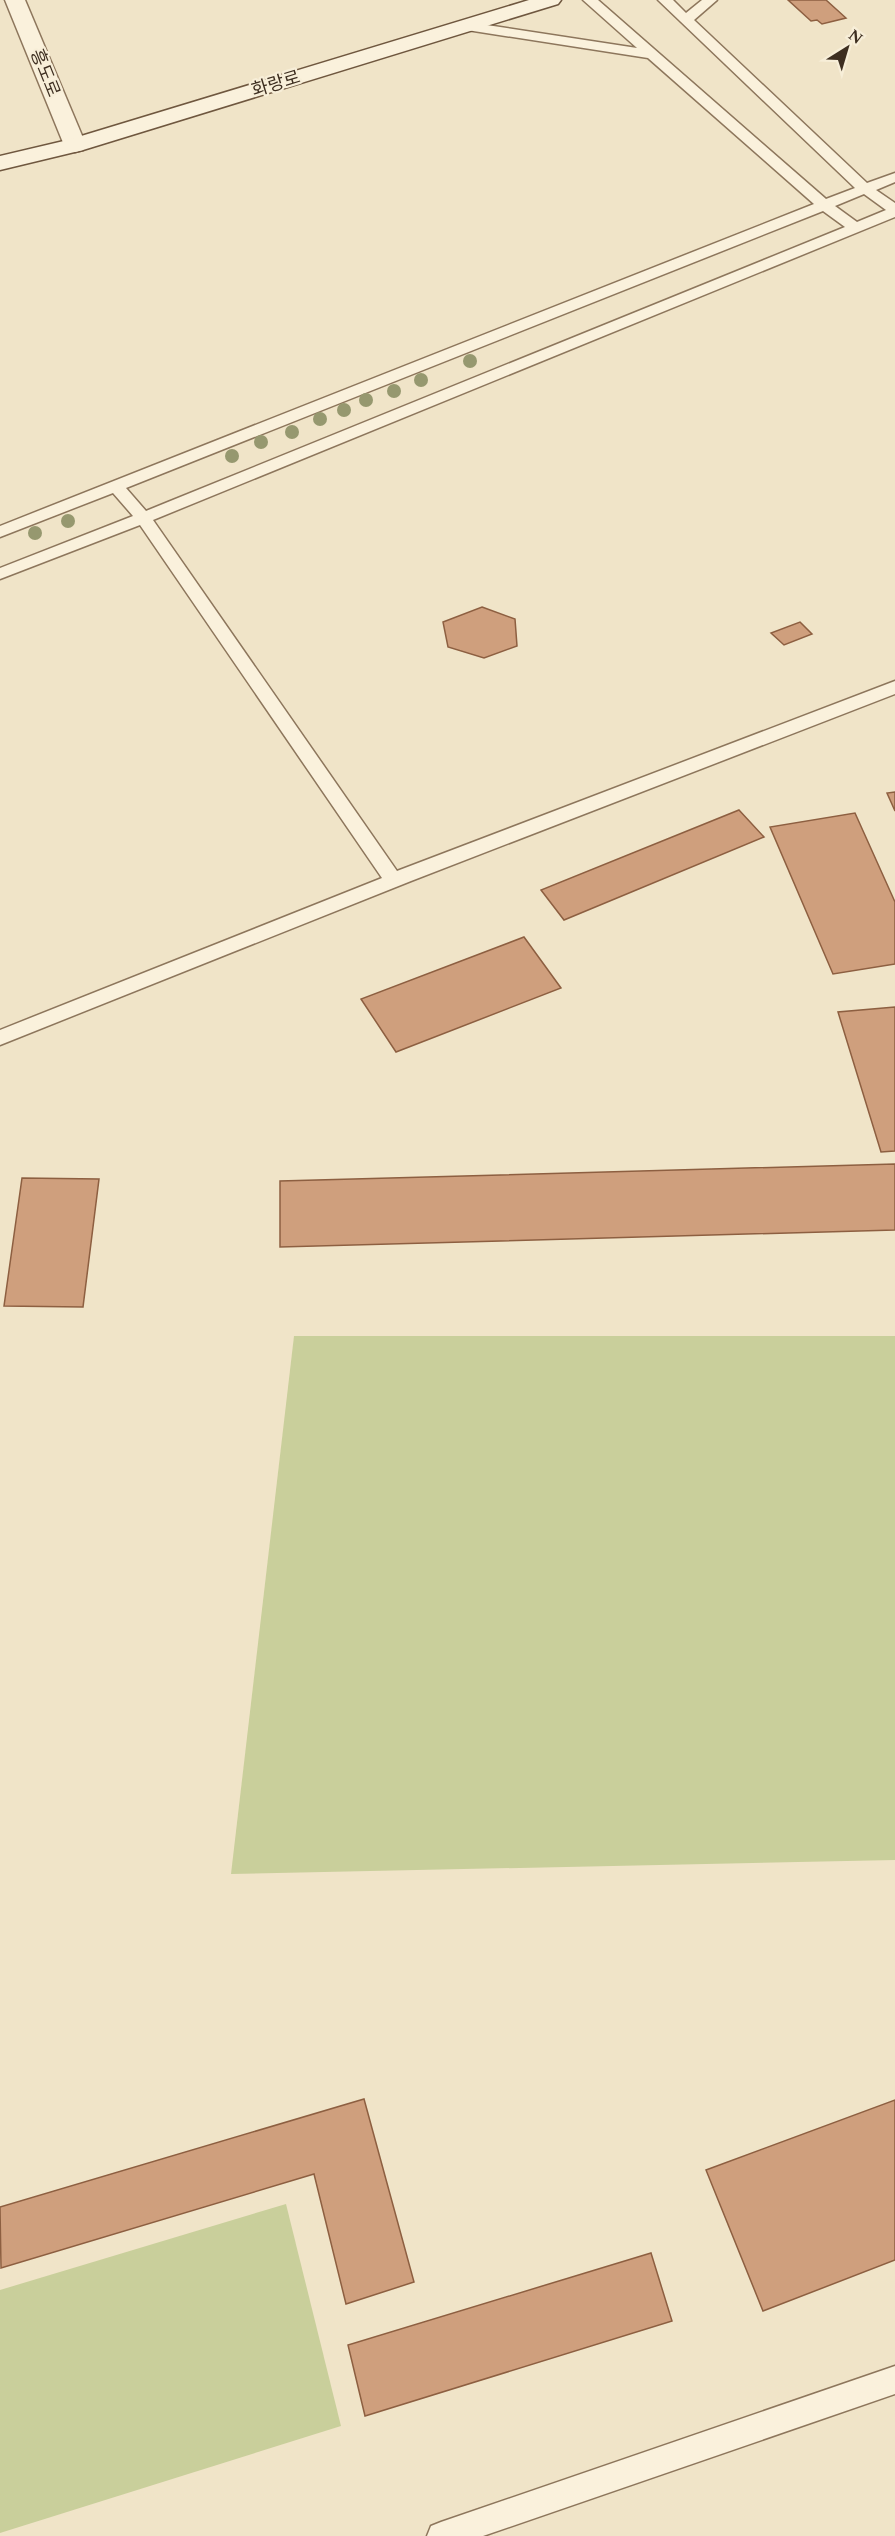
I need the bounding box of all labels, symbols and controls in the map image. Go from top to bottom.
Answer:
north arrow [817,18,877,78]
text: N [843,23,868,50]
street label: 흥도로 [23,45,67,101]
street label: 화랑로 [248,64,304,104]

